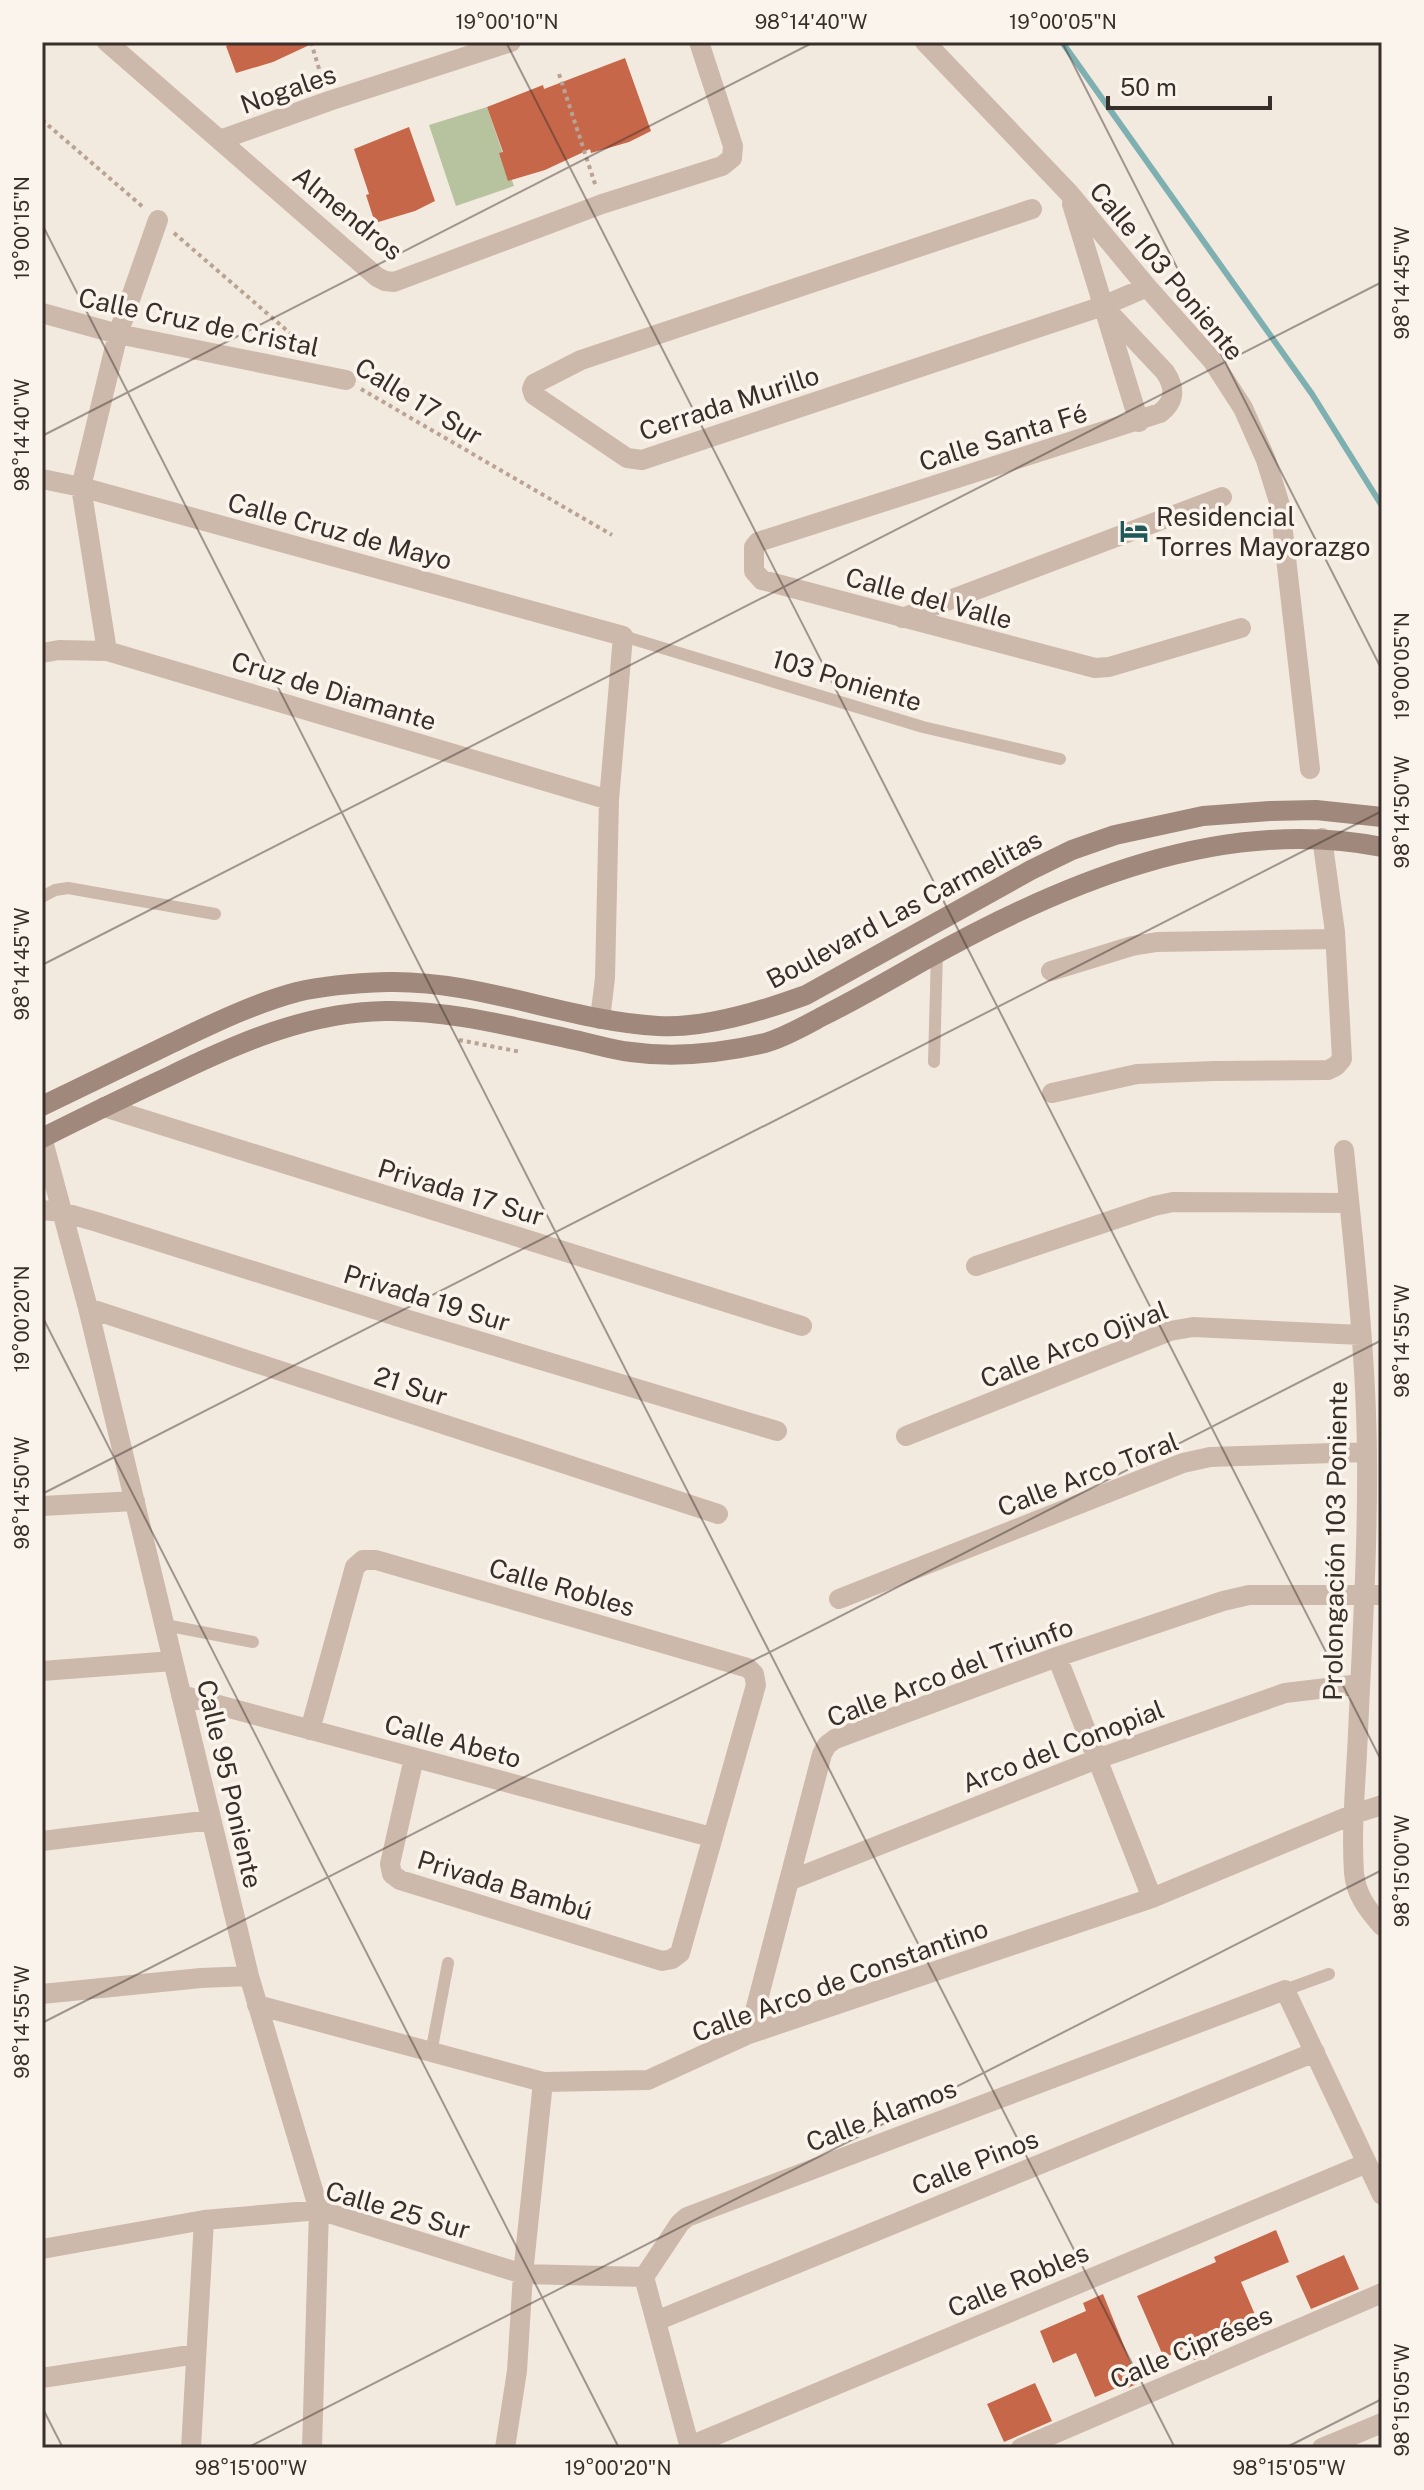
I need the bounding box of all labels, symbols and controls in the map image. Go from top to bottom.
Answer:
text: 19°00'10"N [455,10,559,34]
text: 98°14'40"W [755,10,867,34]
text: 19°00'05"N [1009,10,1117,34]
street label: Nogales [236,58,340,120]
scale bar [1108,60,1270,110]
text: 50 m [1120,73,1177,101]
street label: Almendros [287,159,409,267]
text: 19°00'15"N [10,176,34,280]
street label: Calle 103 Poniente [1084,176,1250,366]
text: 98°14'45"W [1390,226,1414,340]
street label: Calle Cruz de Cristal [76,281,322,363]
street label: Calle 17 Sur [350,351,488,451]
street label: Cerrada Murillo [635,359,823,447]
text: 98°14'40"W [10,379,34,491]
street label: Calle Santa Fé [915,397,1091,477]
street label: Calle Cruz de Mayo [224,486,456,576]
place label: Residencial Torres Mayorazgo [1156,501,1371,562]
hotel icon: Residencial Torres Mayorazgo [1119,516,1149,546]
street label: Calle del Valle [842,561,1016,635]
text: 19°00'05"N [1390,612,1414,720]
street label: 103 Poniente [768,642,926,718]
street label: Cruz de Diamante [228,645,440,737]
text: 98°14'50"W [1390,756,1414,868]
street label: Boulevard Las Carmelitas [761,823,1047,995]
text: 98°14'45"W [10,907,34,1021]
street label: Privada 17 Sur [374,1152,548,1232]
street label: Privada 19 Sur [340,1258,514,1338]
text: 19°00'20"N [10,1266,34,1372]
text: 98°14'55"W [1390,1284,1414,1398]
street label: Calle Arco Ojival [976,1294,1172,1394]
street label: 21 Sur [370,1360,452,1412]
street label: Prolongación 103 Poniente [1317,1381,1353,1701]
street label: Calle Arco Toral [993,1425,1183,1523]
text: 98°14'50"W [10,1437,34,1549]
street label: Calle Robles [486,1551,638,1623]
street label: Calle Arco del Triunfo [823,1611,1077,1733]
street label: Calle 95 Poniente [191,1677,269,1891]
street label: Arco del Conopial [958,1693,1168,1799]
street label: Calle Abeto [381,1708,525,1774]
text: 98°15'00"W [1390,1815,1414,1927]
street label: Privada Bambú [414,1844,596,1926]
street label: Calle Arco de Constantino [688,1912,992,2048]
text: 98°14'55"W [10,1965,34,2079]
street label: Calle Álamos [801,2072,961,2158]
street label: Calle Pinos [907,2123,1043,2201]
street label: Calle 25 Sur [322,2175,474,2245]
street label: Calle Robles [943,2236,1093,2324]
street label: Calle Cipréses [1105,2299,1277,2395]
text: 98°15'05"W [1390,2343,1414,2457]
text: 98°15'00"W [195,2456,307,2480]
text: 19°00'20"N [565,2456,671,2480]
text: 98°15'05"W [1232,2456,1346,2480]

